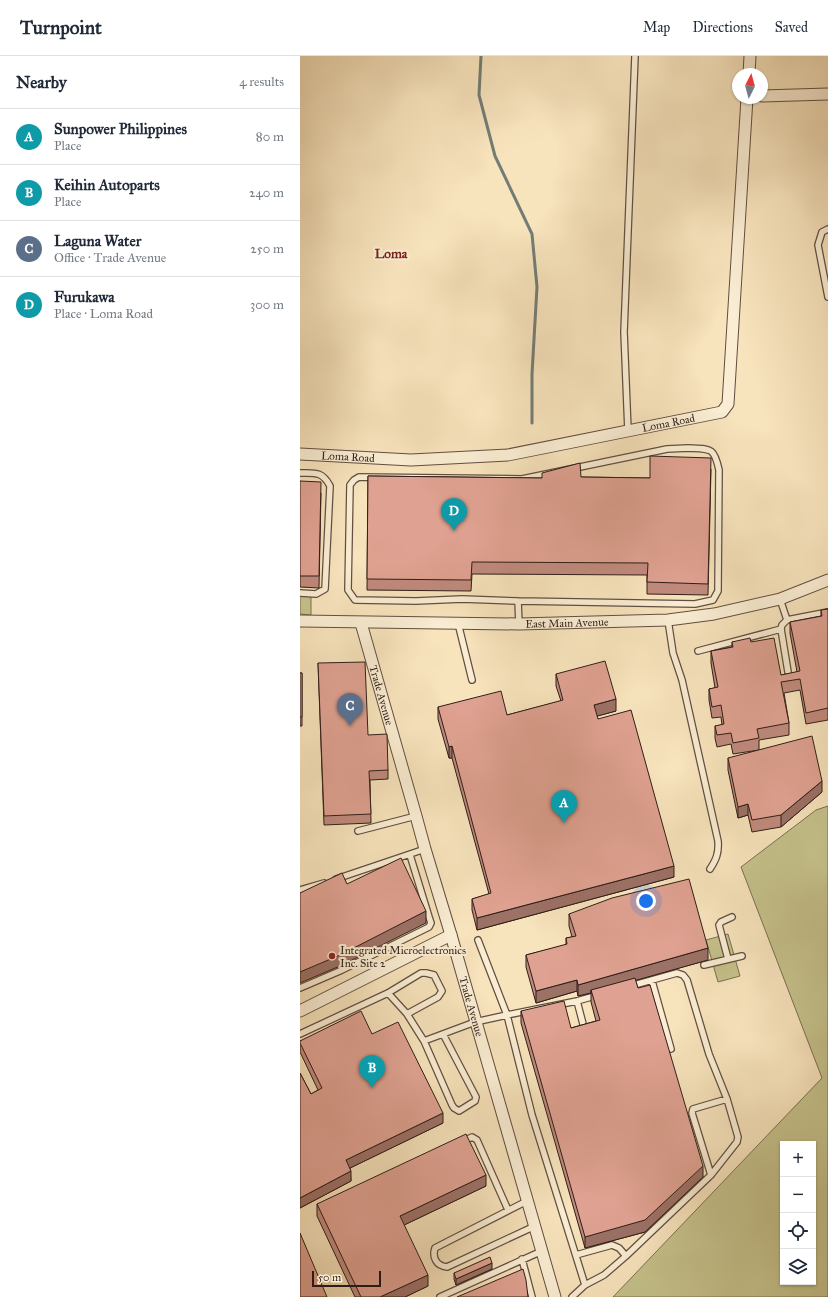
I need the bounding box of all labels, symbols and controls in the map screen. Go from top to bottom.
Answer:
text: Turnpoint [20,16,102,39]
text: Map [643,19,670,36]
text: Directions [692,19,753,36]
text: Saved [775,19,808,36]
north arrow [732,68,768,104]
text: Nearby [16,72,67,93]
text: 4 results [239,74,284,90]
text: Sunpower Philippines [54,120,187,138]
text: A [25,129,33,145]
text: 80 m [256,129,284,145]
text: Place [54,138,81,154]
text: Keihin Autoparts [54,176,160,194]
text: B [25,185,33,201]
text: 240 m [249,185,284,201]
text: Place [54,194,81,210]
text: Laguna Water [54,232,141,250]
text: C [25,241,33,257]
text: 250 m [250,241,284,257]
district label: Loma [375,246,408,262]
text: Office · Trade Avenue [54,250,166,266]
text: Furukawa [54,288,115,306]
text: D [24,297,34,313]
text: 300 m [250,297,284,313]
text: Place · Loma Road [54,306,153,322]
street label: Loma Road [641,412,697,435]
street label: Loma Road [321,449,375,465]
pin: D [441,498,467,531]
street label: East Main Avenue [525,616,609,631]
street label: Trade Avenue [366,664,396,727]
pin: C [337,693,363,726]
pin: A [551,790,577,823]
your location [636,891,656,911]
place label: Integrated Microelectronics Inc. Site 2 [340,944,466,970]
marker: Integrated Microelectronics Inc. Site 2 [327,951,337,961]
street label: Trade Avenue [456,975,486,1038]
pin: B [359,1055,385,1088]
map controls [780,1141,816,1285]
button: + [780,1141,816,1177]
button: − [780,1177,816,1213]
button: locate [780,1213,816,1249]
button: layers [780,1249,816,1285]
scale bar [312,1269,381,1288]
text: 50 m [318,1271,341,1284]

